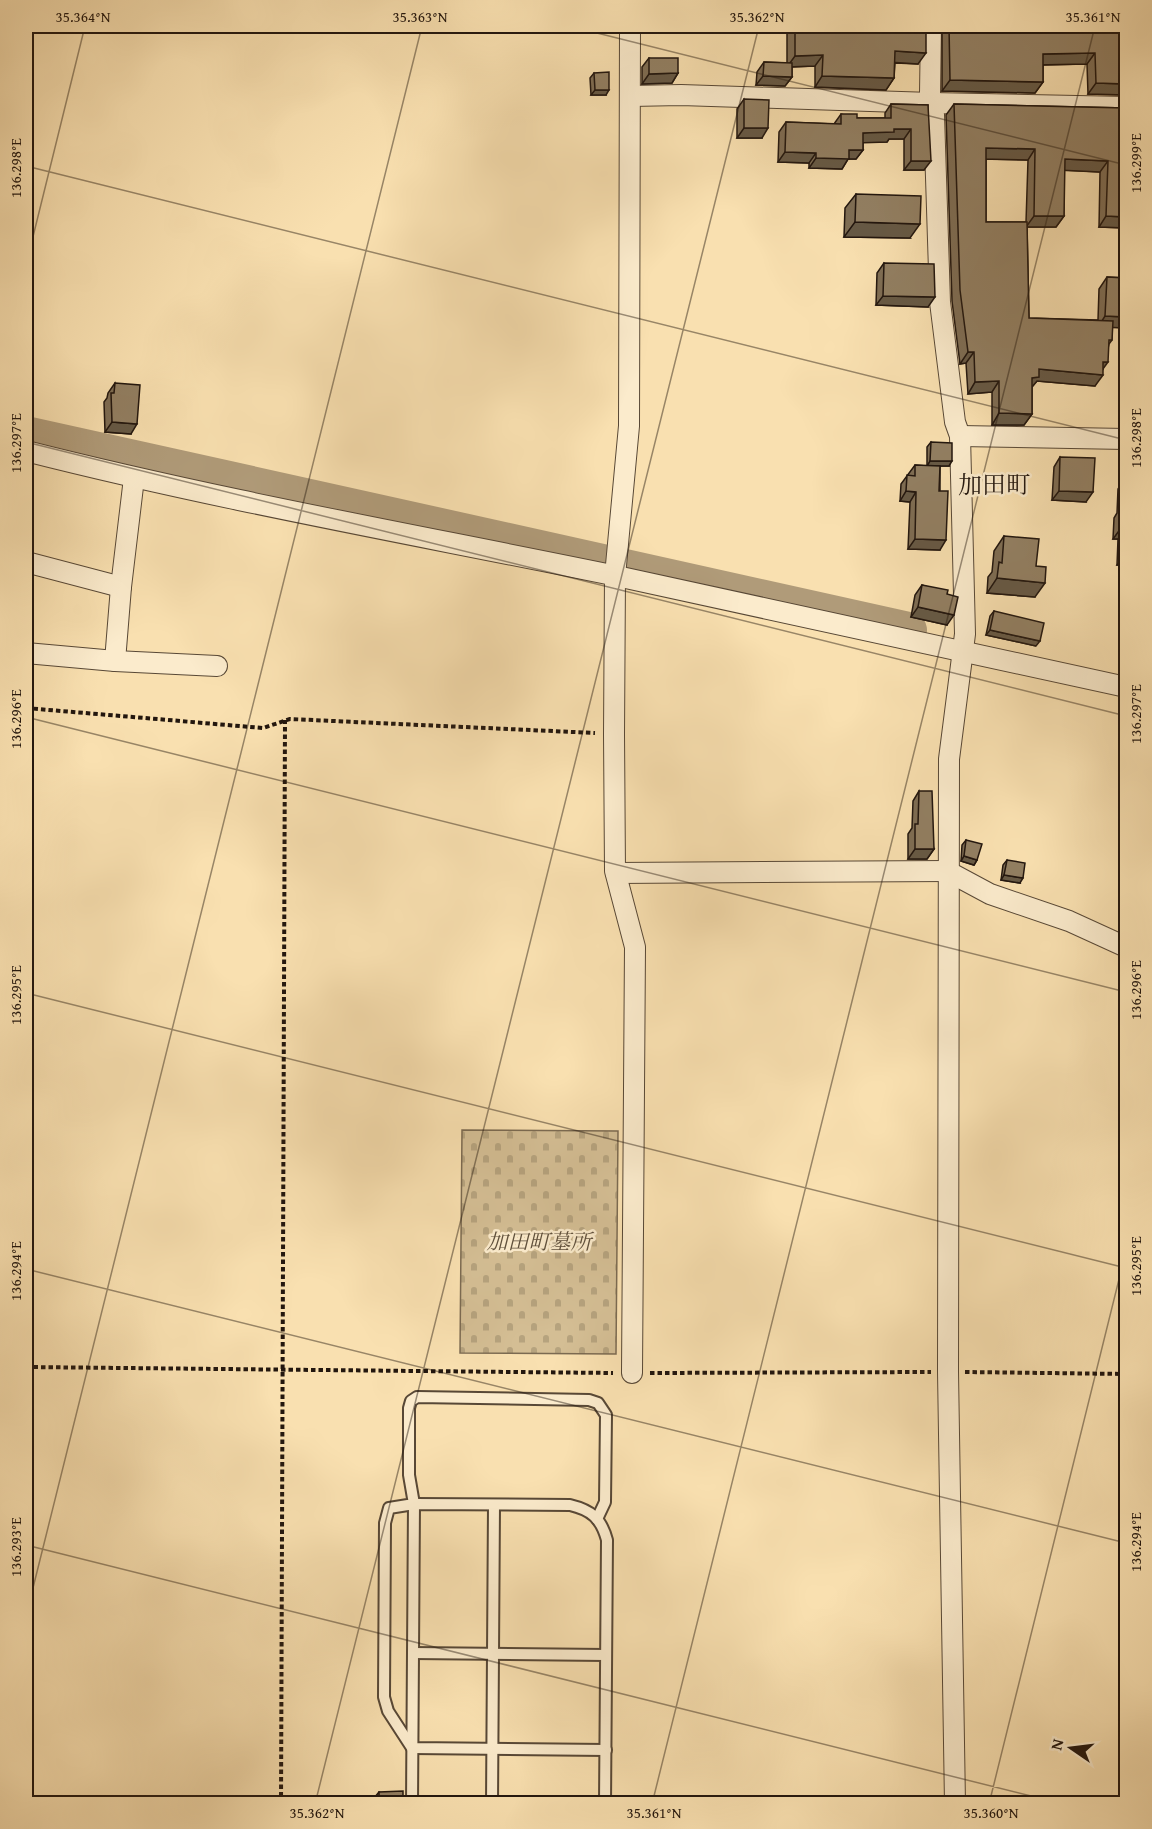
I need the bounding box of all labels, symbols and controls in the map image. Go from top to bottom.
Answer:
text: 35.364°N [56,6,111,27]
text: 35.363°N [393,6,448,27]
text: 35.362°N [730,6,785,27]
text: 35.361°N [1066,6,1121,27]
text: 136.299°E [1125,133,1146,193]
text: 136.298°E [5,138,26,198]
text: 136.298°E [1125,408,1146,468]
text: 136.297°E [5,413,26,473]
district label: 加田町 [958,467,1030,502]
text: 136.297°E [1125,684,1146,744]
text: 136.296°E [5,689,26,749]
text: 136.296°E [1125,960,1146,1020]
text: 136.295°E [5,965,26,1025]
park label: 加田町墓所 [487,1226,594,1257]
text: 136.295°E [1125,1236,1146,1296]
text: 136.294°E [5,1241,26,1301]
text: 136.294°E [1125,1512,1146,1572]
text: 136.293°E [5,1517,26,1577]
north arrow [1041,1718,1101,1778]
text: N [1044,1736,1069,1752]
text: 35.362°N [290,1802,345,1823]
text: 35.361°N [627,1802,682,1823]
text: 35.360°N [964,1802,1019,1823]

